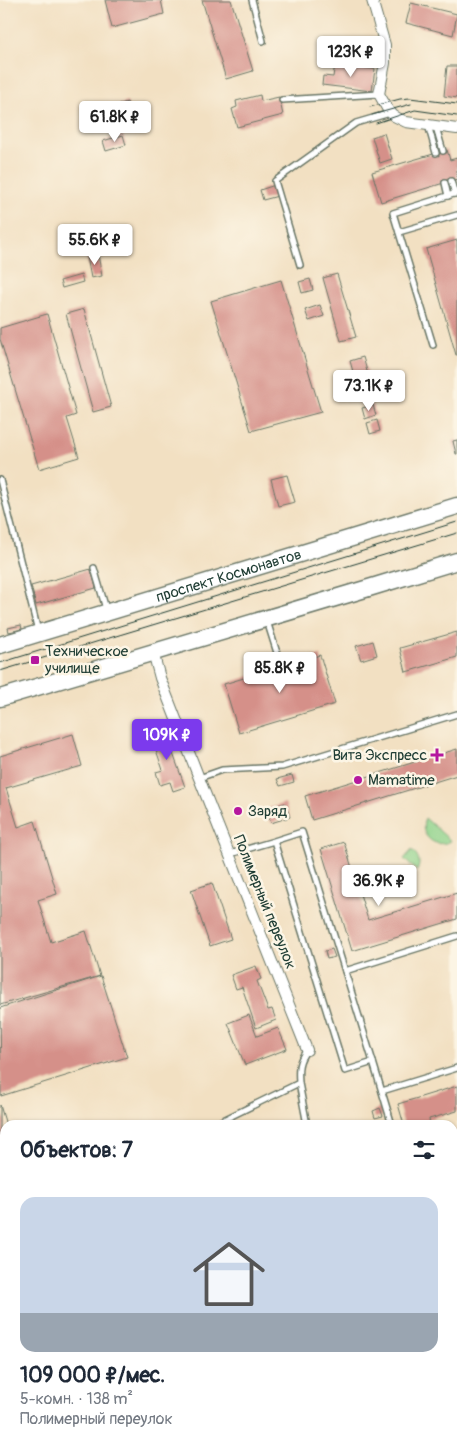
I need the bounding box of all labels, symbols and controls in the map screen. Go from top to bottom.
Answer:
pin: 123K ₽ [310,36,392,78]
text: 123K ₽ [328,42,374,62]
pin: 61.8K ₽ [69,100,161,143]
text: 61.8K ₽ [90,107,140,127]
pin: 55.6K ₽ [49,224,141,266]
text: 55.6K ₽ [69,230,121,250]
pin: 73.1K ₽ [323,370,415,412]
text: 73.1K ₽ [344,376,394,396]
street label: проспект Космонавтов [154,545,304,607]
place label: Техническое училище [44,642,129,678]
pin: 85.8K ₽ [234,652,326,694]
marker: Техническое училище [29,654,41,666]
text: 85.8K ₽ [254,658,306,678]
pin: 109K ₽ [126,718,208,761]
text: 109K ₽ [143,725,191,745]
place label: Вита Экспресс [332,746,427,765]
marker: Вита Экспресс [431,749,443,761]
place label: Mamatime [368,771,435,790]
marker: Mamatime [352,774,364,786]
place label: Заряд [248,802,287,821]
marker: Заряд [232,805,244,817]
street label: Полимерный переулок [229,832,300,972]
pin: 36.9K ₽ [333,864,425,907]
text: 36.9K ₽ [353,871,405,891]
icon: filters [410,1136,438,1164]
text: Объектов: 7 [20,1137,133,1164]
icon: home [184,1229,274,1319]
text: 109 000 ₽/мес. [20,1362,165,1389]
text: 5-комн. · 138 m² [20,1389,133,1409]
text: Полимерный переулок [20,1409,173,1429]

